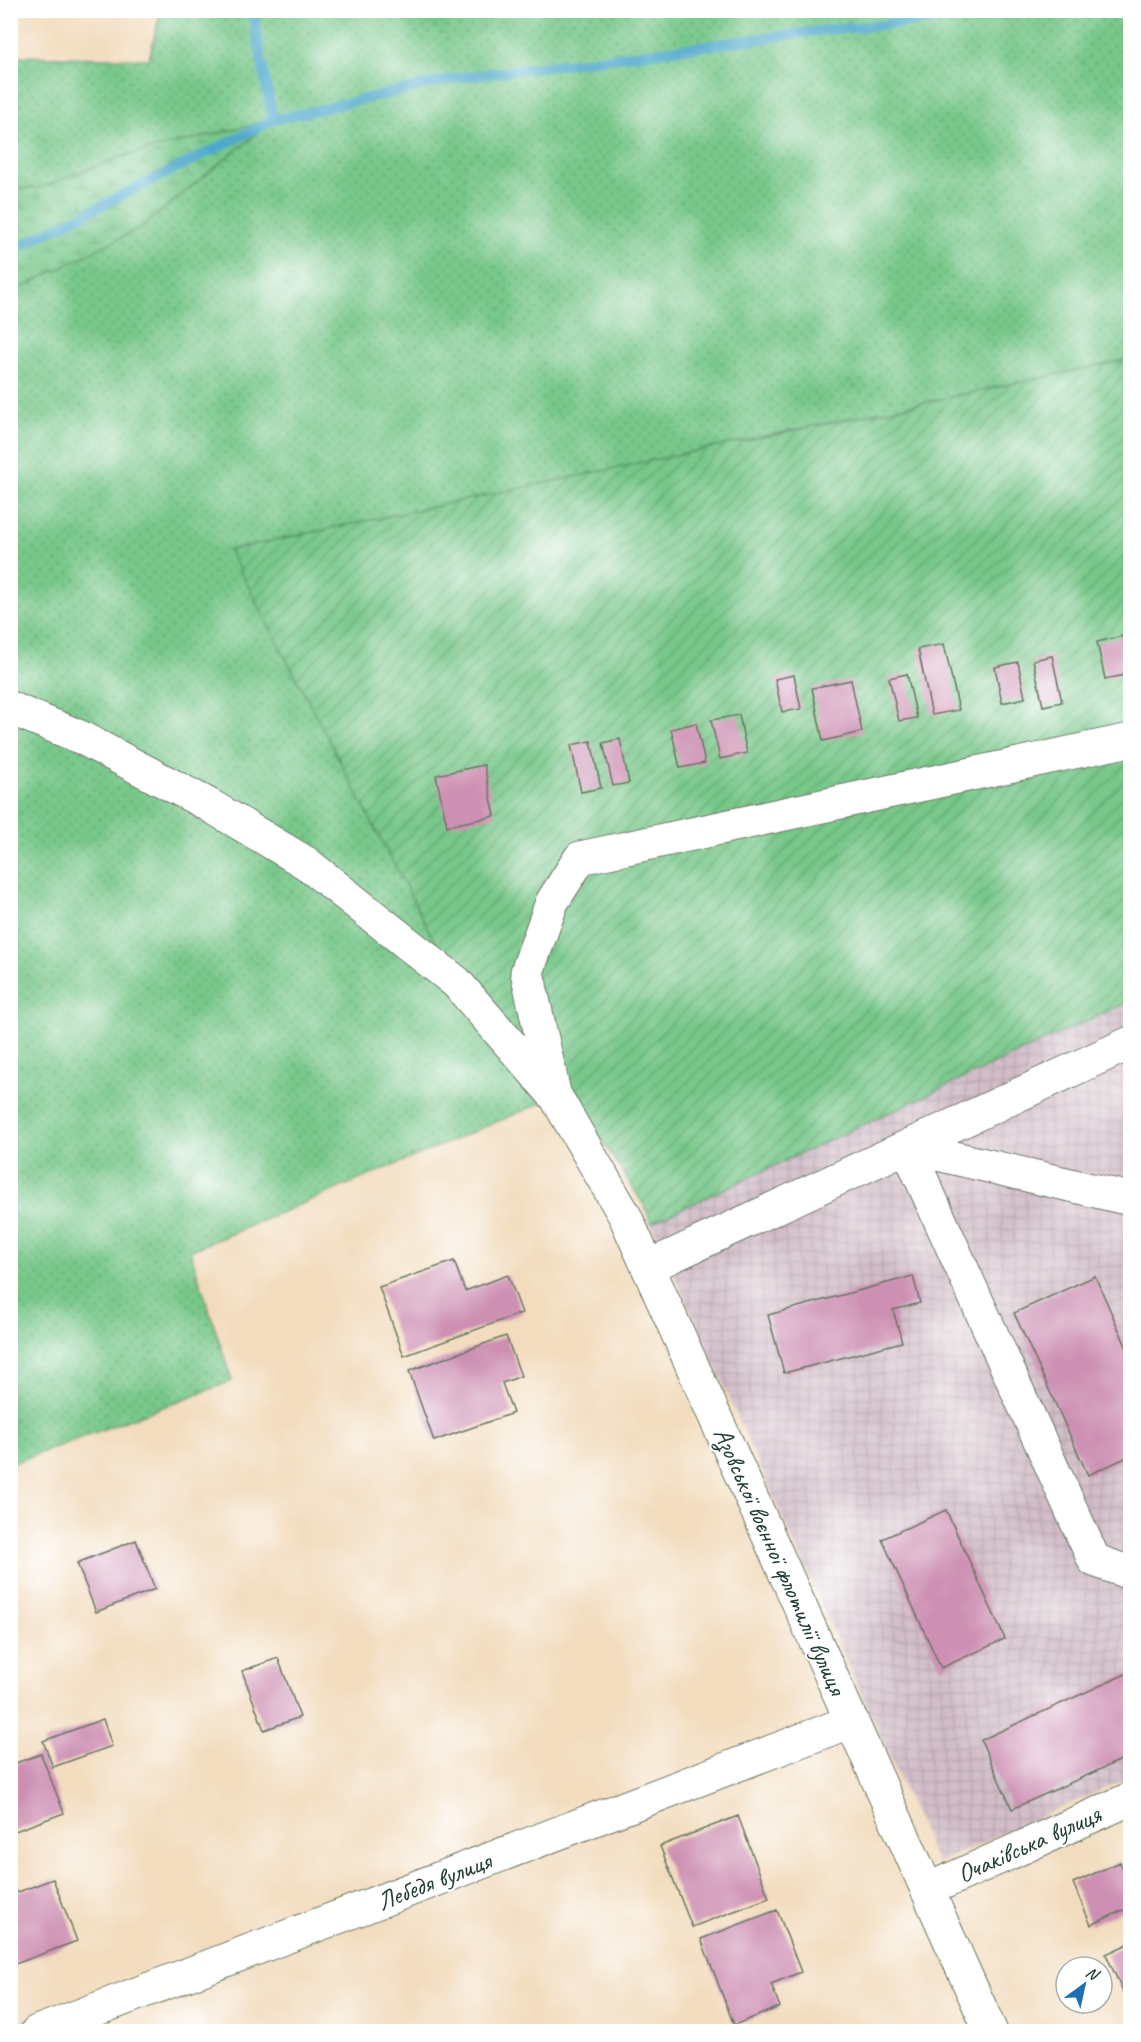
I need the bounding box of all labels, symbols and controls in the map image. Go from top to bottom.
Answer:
street label: Азовської воєнної флотилії вулиця [705,1422,855,1702]
street label: Очаківська вулиця [952,1797,1107,1890]
street label: Лебедя вулиця [372,1843,498,1918]
north arrow [1054,1955,1114,2015]
text: N [1082,1962,1104,1986]

